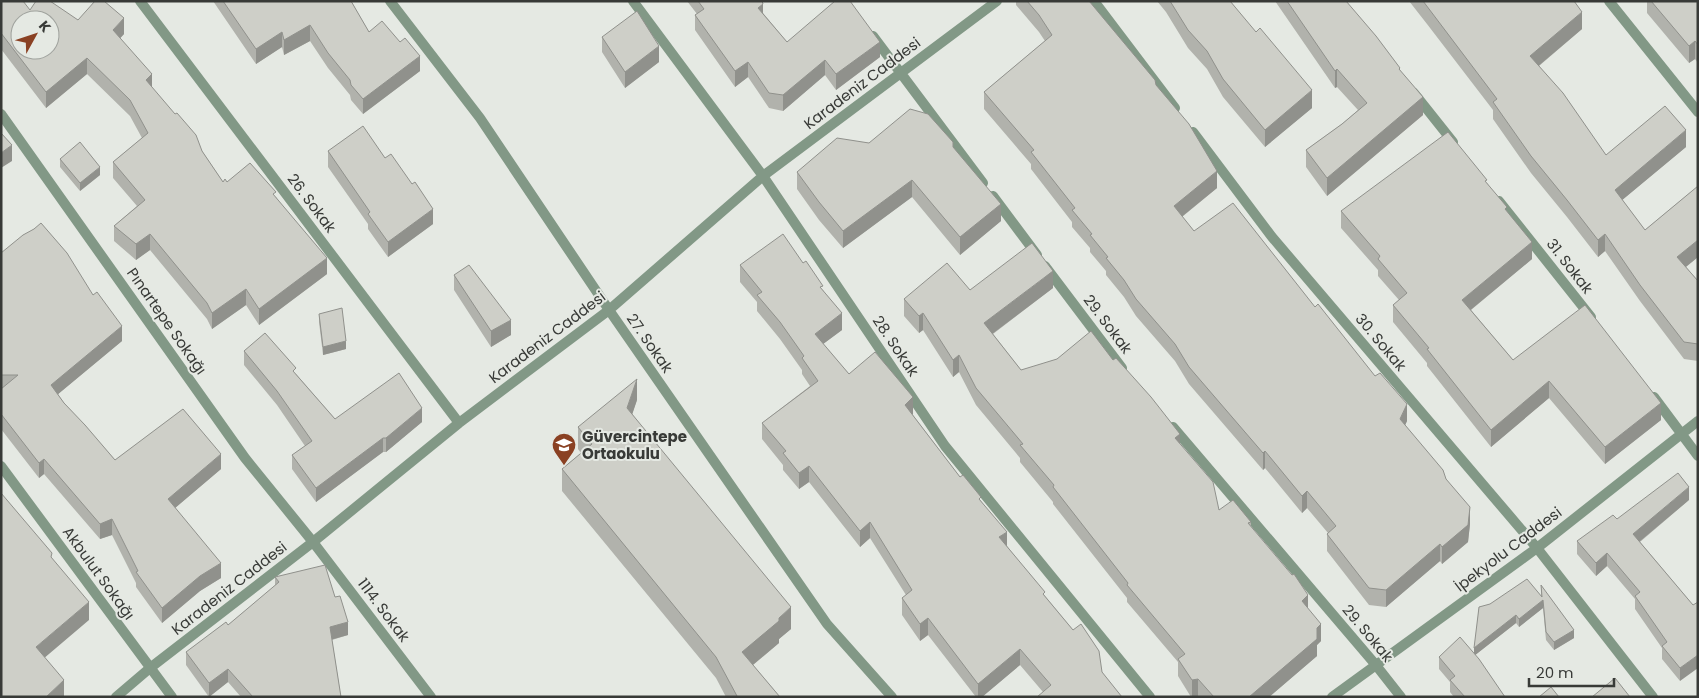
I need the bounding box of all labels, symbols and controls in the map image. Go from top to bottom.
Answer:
north arrow [10,10,60,60]
text: K [34,16,56,37]
street label: Karadeniz Caddesi [799,32,925,134]
street label: 26. Sokak [283,169,341,237]
street label: 31. Sokak [1542,234,1598,298]
street label: Pınartepe Sokağı [122,263,212,379]
street label: Karadeniz Caddesi [484,286,610,388]
street label: 29. Sokak [1079,290,1137,358]
street label: 27. Sokak [622,309,678,377]
street label: 30. Sokak [1351,309,1412,376]
street label: 28. Sokak [868,311,924,381]
place label: Güvercintepe Ortaokulu [582,426,687,464]
school or university icon: Güvercintepe Ortaokulu [551,432,577,466]
street label: İpekyolu Caddesi [1450,502,1566,596]
street label: Akbulut Sokağı [58,522,140,624]
street label: Karadeniz Caddesi [167,536,291,640]
street label: 1114. Sokak [353,574,415,646]
street label: 29. Sokak [1338,600,1398,666]
scale bar [1529,656,1614,688]
text: 20 m [1536,662,1574,683]

